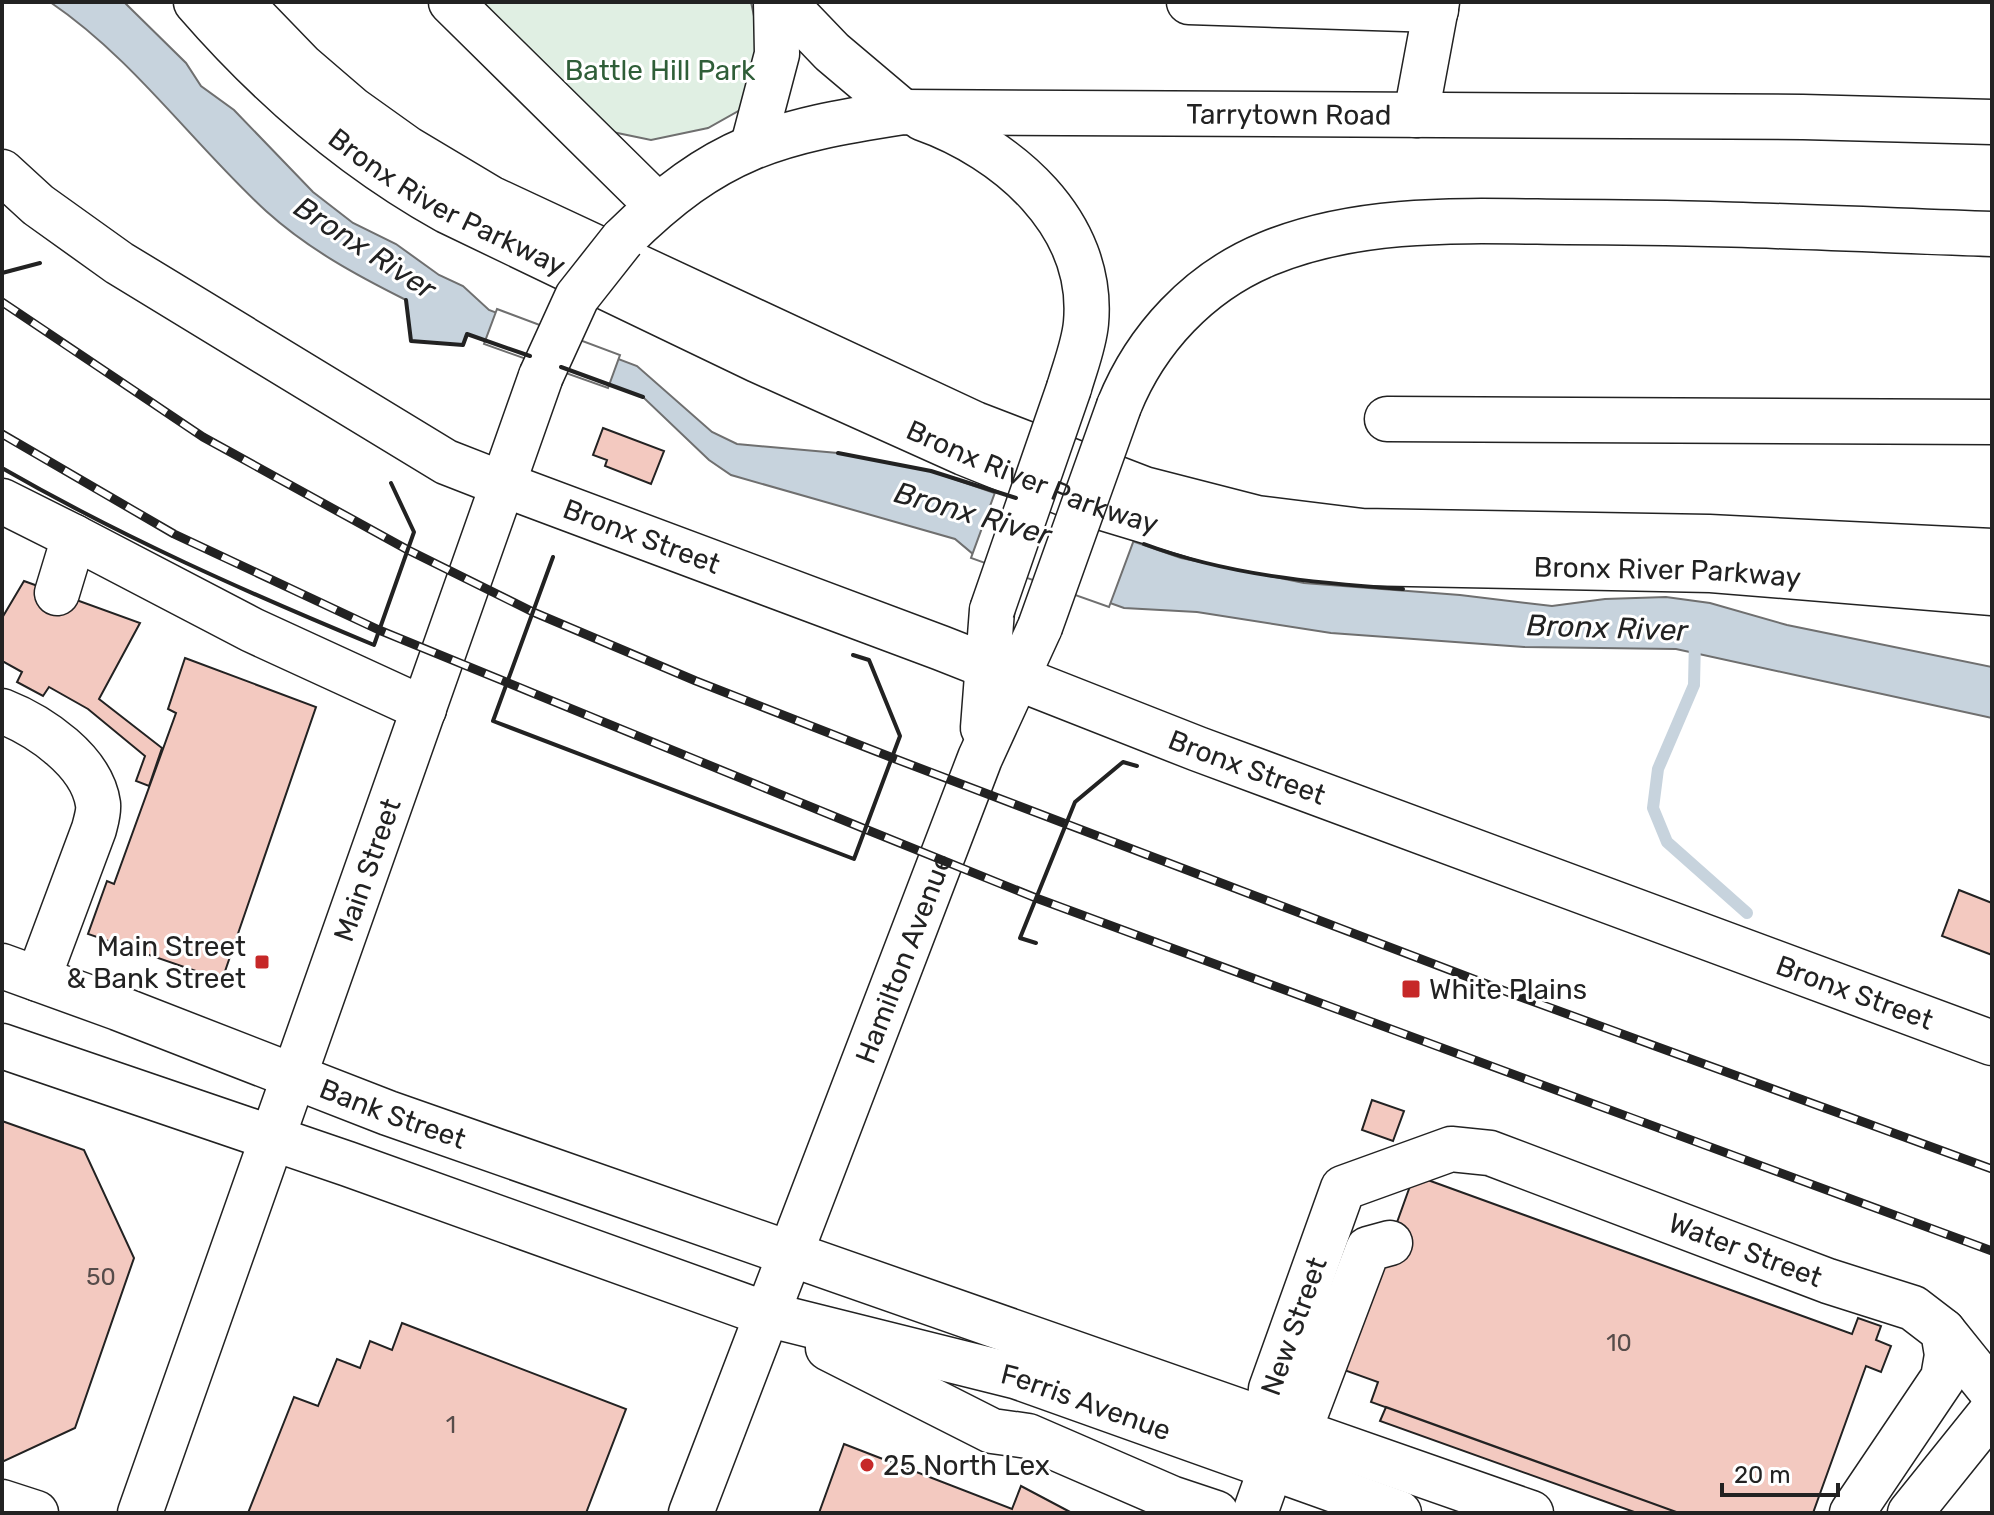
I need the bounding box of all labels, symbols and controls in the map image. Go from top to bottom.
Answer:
park label: Battle Hill Park [565,54,756,87]
street label: Tarrytown Road [1186,97,1392,131]
street label: Bronx River Parkway [324,118,574,282]
water label: Bronx River [287,189,443,307]
street label: Bronx River Parkway [902,413,1164,541]
water label: Bronx River [890,474,1056,554]
street label: Bronx Street [559,492,725,581]
street label: Bronx River Parkway [1533,550,1802,594]
water label: Bronx River [1526,607,1690,649]
street label: Bronx Street [1164,723,1330,811]
street label: Main Street [326,794,407,946]
street label: Hamilton Avenue [848,849,958,1068]
place label: Main Street & Bank Street [67,930,246,995]
street label: Bronx Street [1772,948,1938,1036]
marker: Main Street & Bank Street [253,953,271,971]
place label: White Plains [1429,973,1587,1006]
marker: White Plains [1400,978,1422,1000]
street label: Bank Street [315,1072,470,1156]
street label: Water Street [1664,1206,1827,1294]
street label: New Street [1254,1253,1333,1400]
house number: 50 [86,1263,116,1291]
house number: 10 [1606,1329,1632,1357]
street label: Ferris Avenue [998,1357,1176,1447]
house number: 1 [446,1411,456,1439]
scale bar [1722,1447,1838,1497]
place label: 25 North Lex [883,1449,1050,1482]
marker: 25 North Lex [858,1456,876,1474]
text: 20 m [1734,1461,1791,1489]

